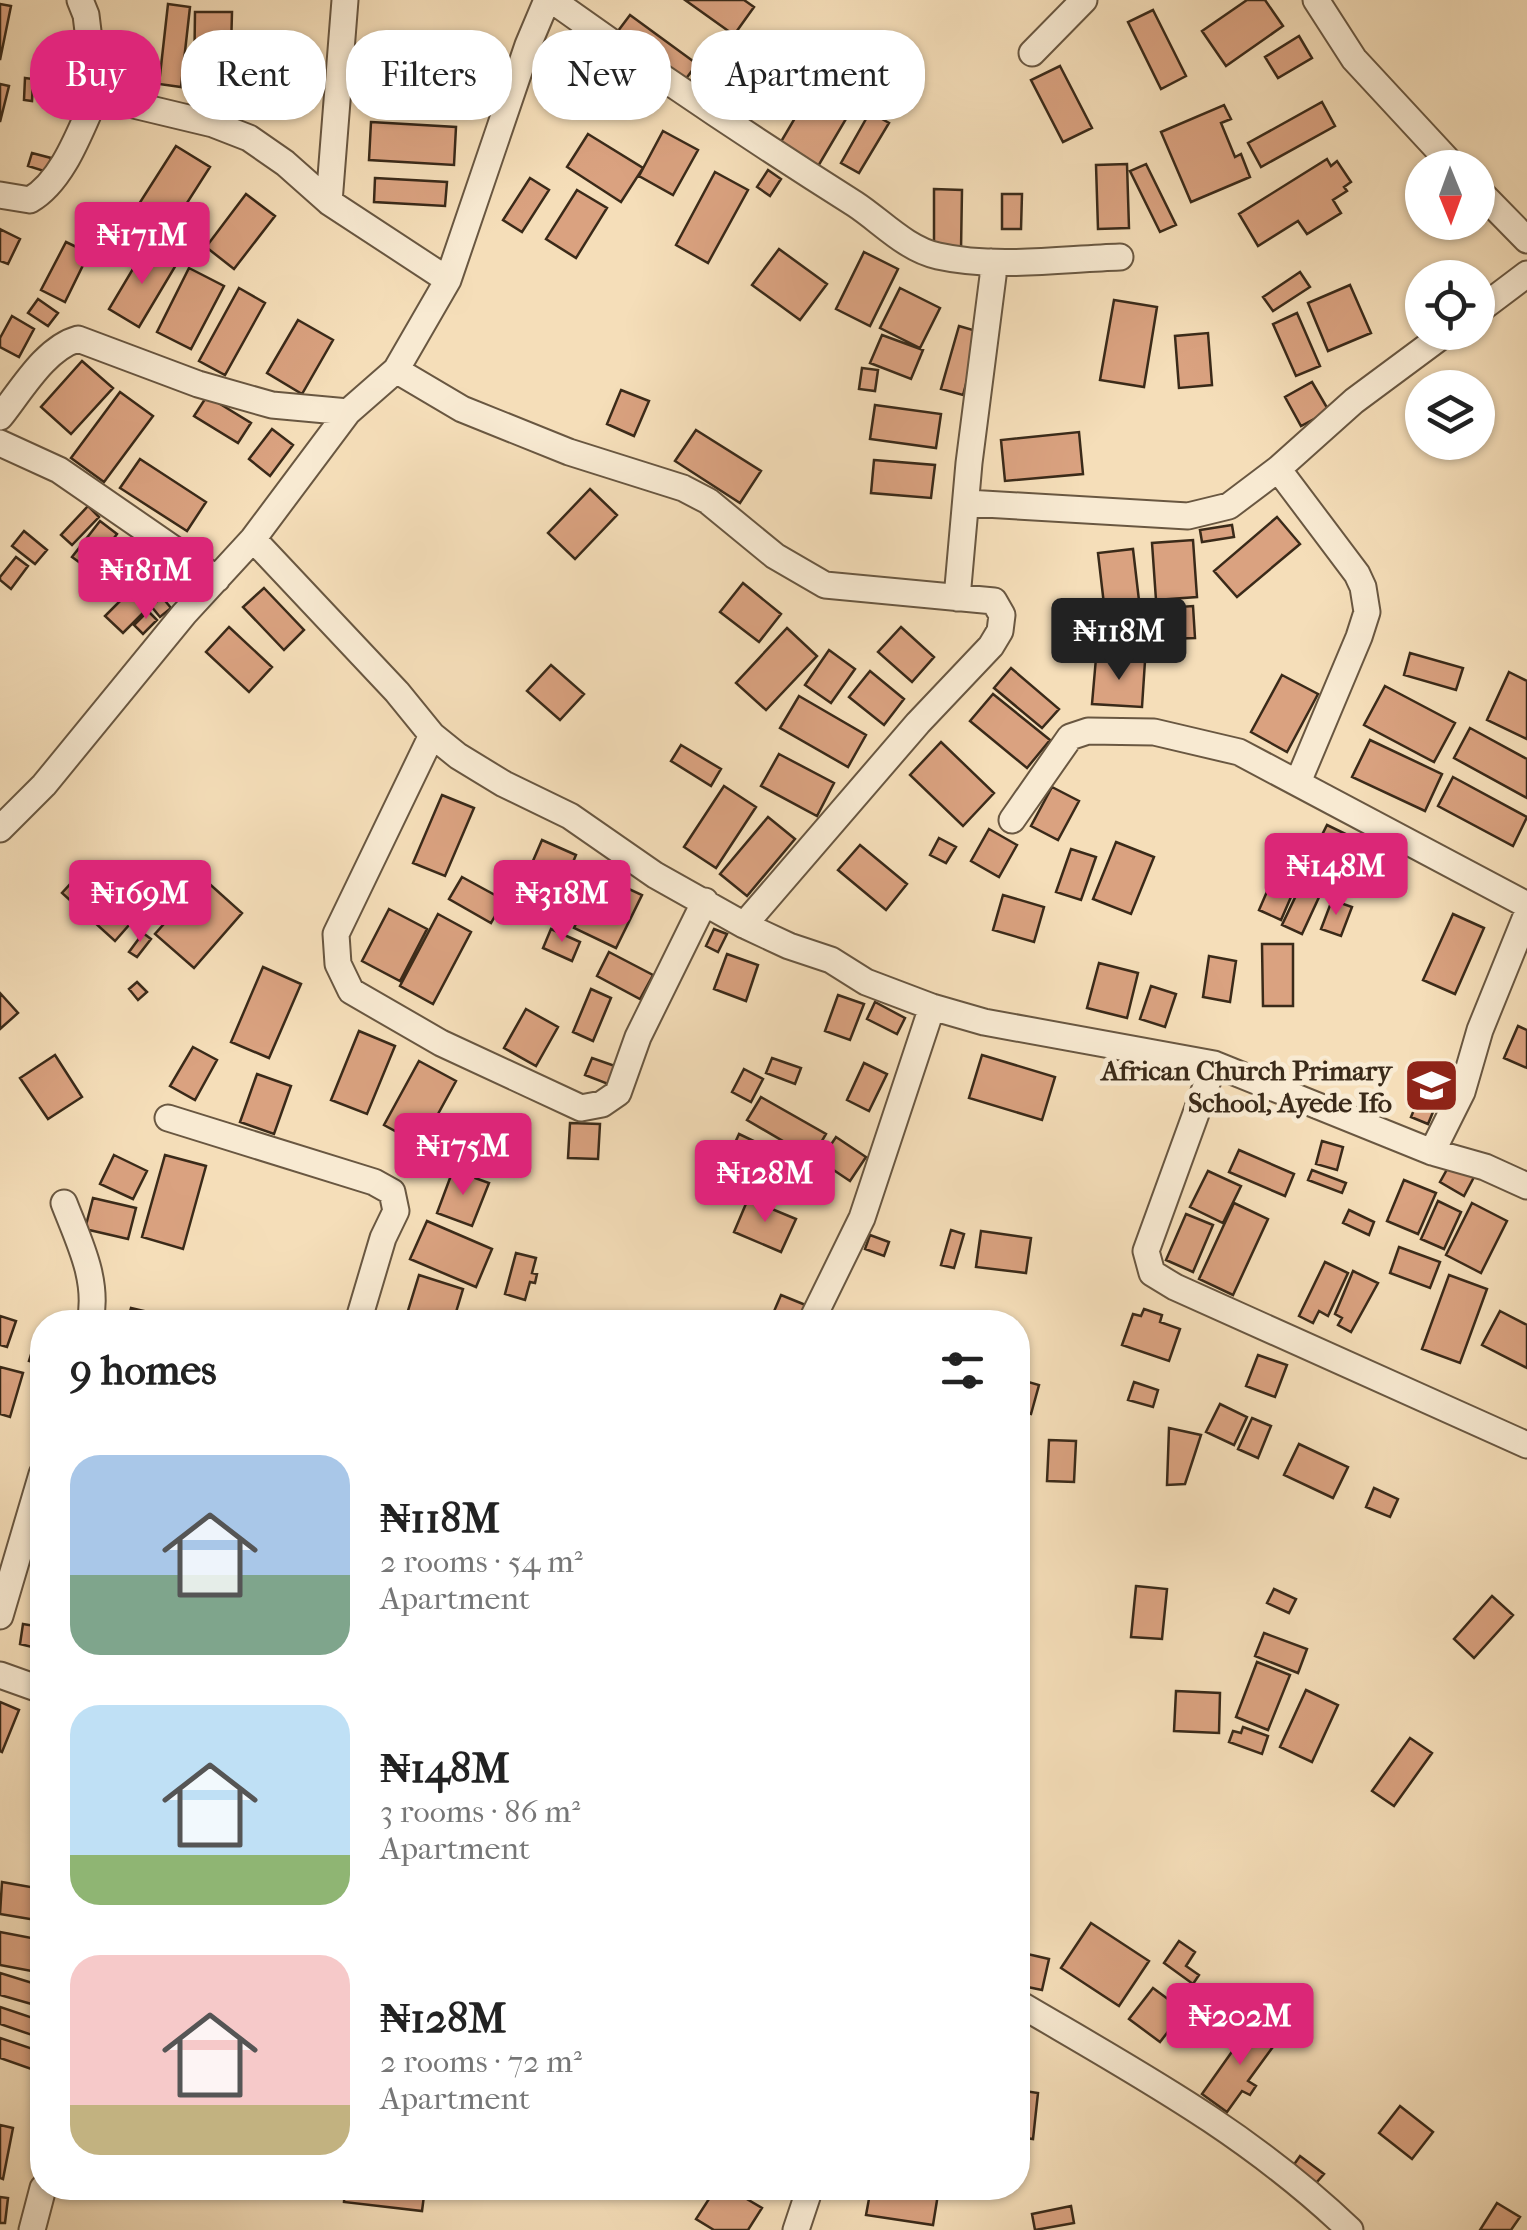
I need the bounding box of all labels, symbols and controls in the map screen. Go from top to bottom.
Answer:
chip: Buy [30,30,161,120]
chip: Rent [181,30,326,120]
chip: Filters [346,30,512,120]
chip: New [532,30,671,120]
chip: Apartment [691,30,925,120]
north arrow [1405,150,1495,240]
map controls [1405,150,1495,460]
pin: ₦171M [72,202,212,287]
text: ₦171M [97,216,187,253]
button: locate [1405,260,1495,350]
button: layers [1405,370,1495,460]
pin: ₦181M [76,537,216,622]
text: ₦181M [100,551,192,588]
pin: ₦118M [1049,598,1189,683]
text: ₦118M [1073,612,1165,649]
pin: ₦148M [1266,833,1406,918]
text: ₦148M [1287,847,1385,884]
pin: ₦169M [70,860,210,945]
pin: ₦318M [492,860,632,945]
text: ₦169M [91,874,189,911]
text: ₦318M [515,874,609,911]
place label: African Church Primary School, Ayede Ifo [1099,1054,1394,1119]
school or university icon: African Church Primary School, Ayede Ifo [1401,1056,1461,1116]
pin: ₦175M [393,1113,533,1198]
text: ₦175M [416,1127,510,1164]
pin: ₦128M [695,1140,835,1225]
text: ₦128M [717,1154,813,1191]
icon: filters [935,1343,990,1398]
text: 9 homes [70,1346,217,1395]
text: ₦118M [380,1494,500,1543]
icon: home [150,1495,270,1615]
text: 2 rooms · 54 m² [380,1543,583,1580]
text: Apartment [380,1580,530,1617]
text: ₦148M [380,1744,510,1793]
icon: home [150,1745,270,1865]
text: 3 rooms · 86 m² [380,1793,580,1830]
text: Apartment [380,1830,530,1867]
pin: ₦202M [1170,1983,1310,2068]
text: ₦128M [380,1994,506,2043]
icon: home [150,1995,270,2115]
text: ₦202M [1189,1997,1291,2034]
text: 2 rooms · 72 m² [380,2043,582,2080]
text: Apartment [380,2080,530,2117]

